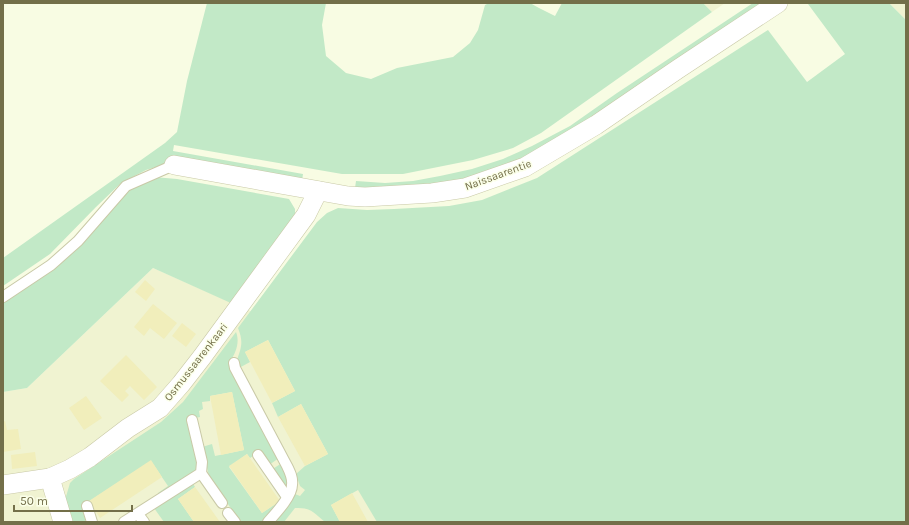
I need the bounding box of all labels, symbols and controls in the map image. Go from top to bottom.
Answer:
street label: Naissaarentie [463,157,533,193]
street label: Osmussaarenkaari [162,320,230,404]
scale bar [14,487,132,513]
text: 50 m [20,494,48,508]

